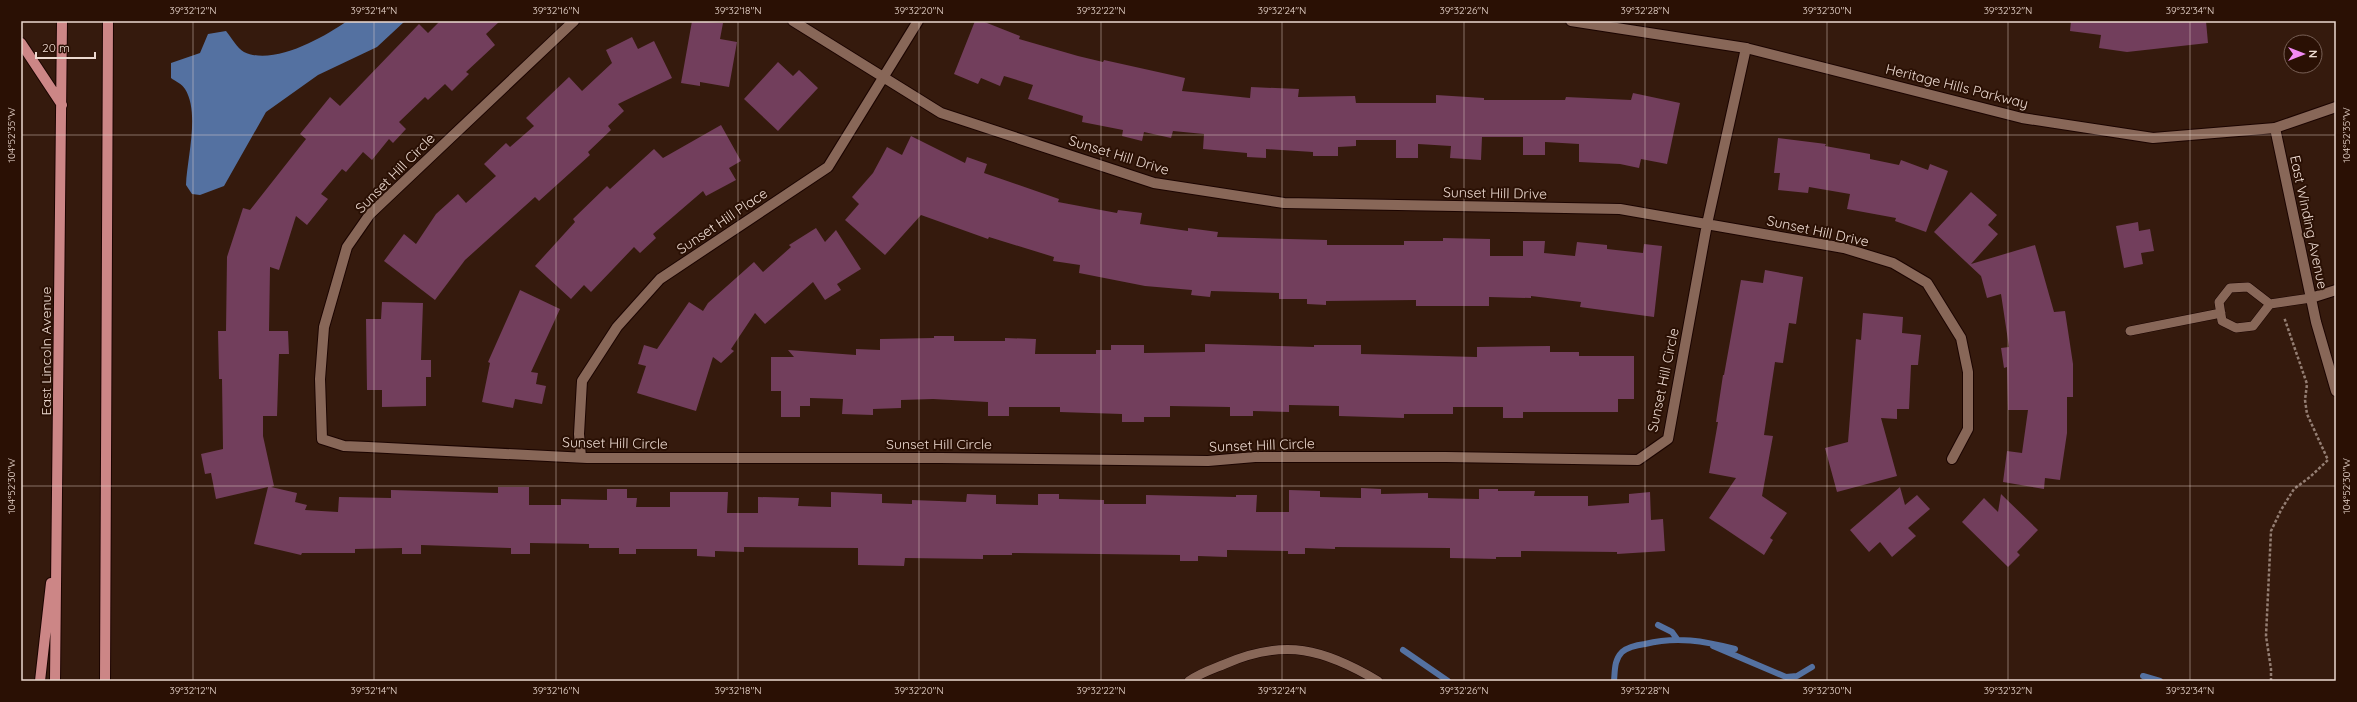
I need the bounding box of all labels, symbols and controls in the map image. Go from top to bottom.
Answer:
text: 39°32'12"N [169,4,217,17]
text: 39°32'14"N [351,4,397,17]
text: 39°32'16"N [532,4,580,17]
text: 39°32'18"N [714,4,762,17]
text: 39°32'20"N [894,4,944,17]
text: 39°32'22"N [1076,4,1126,17]
text: 39°32'24"N [1258,4,1306,17]
text: 39°32'26"N [1440,4,1488,17]
text: 39°32'28"N [1621,4,1669,17]
text: 39°32'30"N [1802,4,1852,17]
text: 39°32'32"N [1984,4,2032,17]
text: 39°32'34"N [2166,4,2214,17]
scale bar [36,34,95,60]
north arrow [2283,34,2323,74]
text: 20 m [42,40,70,55]
text: N [2306,50,2320,58]
street label: Heritage Hills Parkway [1884,60,2030,112]
text: 104°52'35"W [5,107,18,163]
text: 104°52'35"W [2340,107,2353,163]
street label: Sunset Hill Circle [351,129,439,217]
street label: Sunset Hill Drive [1067,131,1171,179]
street label: East Winding Avenue [2286,154,2332,291]
street label: Sunset Hill Drive [1443,183,1547,203]
street label: Sunset Hill Place [673,184,771,258]
street label: Sunset Hill Drive [1765,211,1871,251]
street label: East Lincoln Avenue [37,286,55,415]
street label: Sunset Hill Circle [1643,326,1683,434]
street label: Sunset Hill Circle [562,433,668,453]
street label: Sunset Hill Circle [1209,434,1315,456]
street label: Sunset Hill Circle [886,435,992,453]
text: 104°52'30"W [5,458,18,514]
text: 104°52'30"W [2340,458,2353,514]
text: 39°32'12"N [169,684,217,697]
text: 39°32'14"N [351,684,397,697]
text: 39°32'16"N [532,684,580,697]
text: 39°32'18"N [714,684,762,697]
text: 39°32'20"N [894,684,944,697]
text: 39°32'22"N [1076,684,1126,697]
text: 39°32'24"N [1258,684,1306,697]
text: 39°32'26"N [1440,684,1488,697]
text: 39°32'28"N [1621,684,1669,697]
text: 39°32'30"N [1802,684,1852,697]
text: 39°32'32"N [1984,684,2032,697]
text: 39°32'34"N [2166,684,2214,697]

